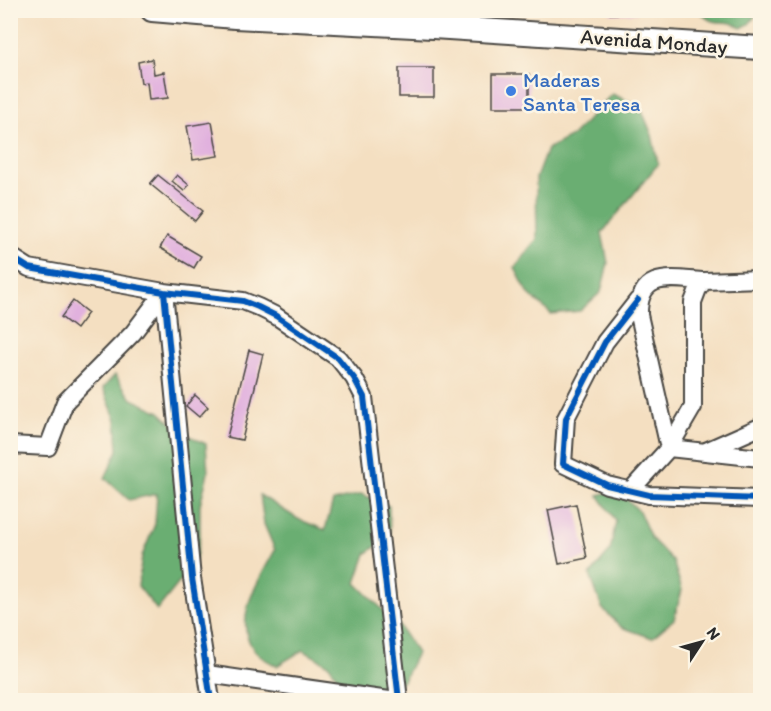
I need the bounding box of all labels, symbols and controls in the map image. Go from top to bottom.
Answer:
street label: Avenida Monday [580,23,728,59]
place label: Maderas Santa Teresa [523,67,640,116]
marker: Maderas Santa Teresa [504,84,518,98]
north arrow [672,612,732,672]
text: N [703,624,725,643]

